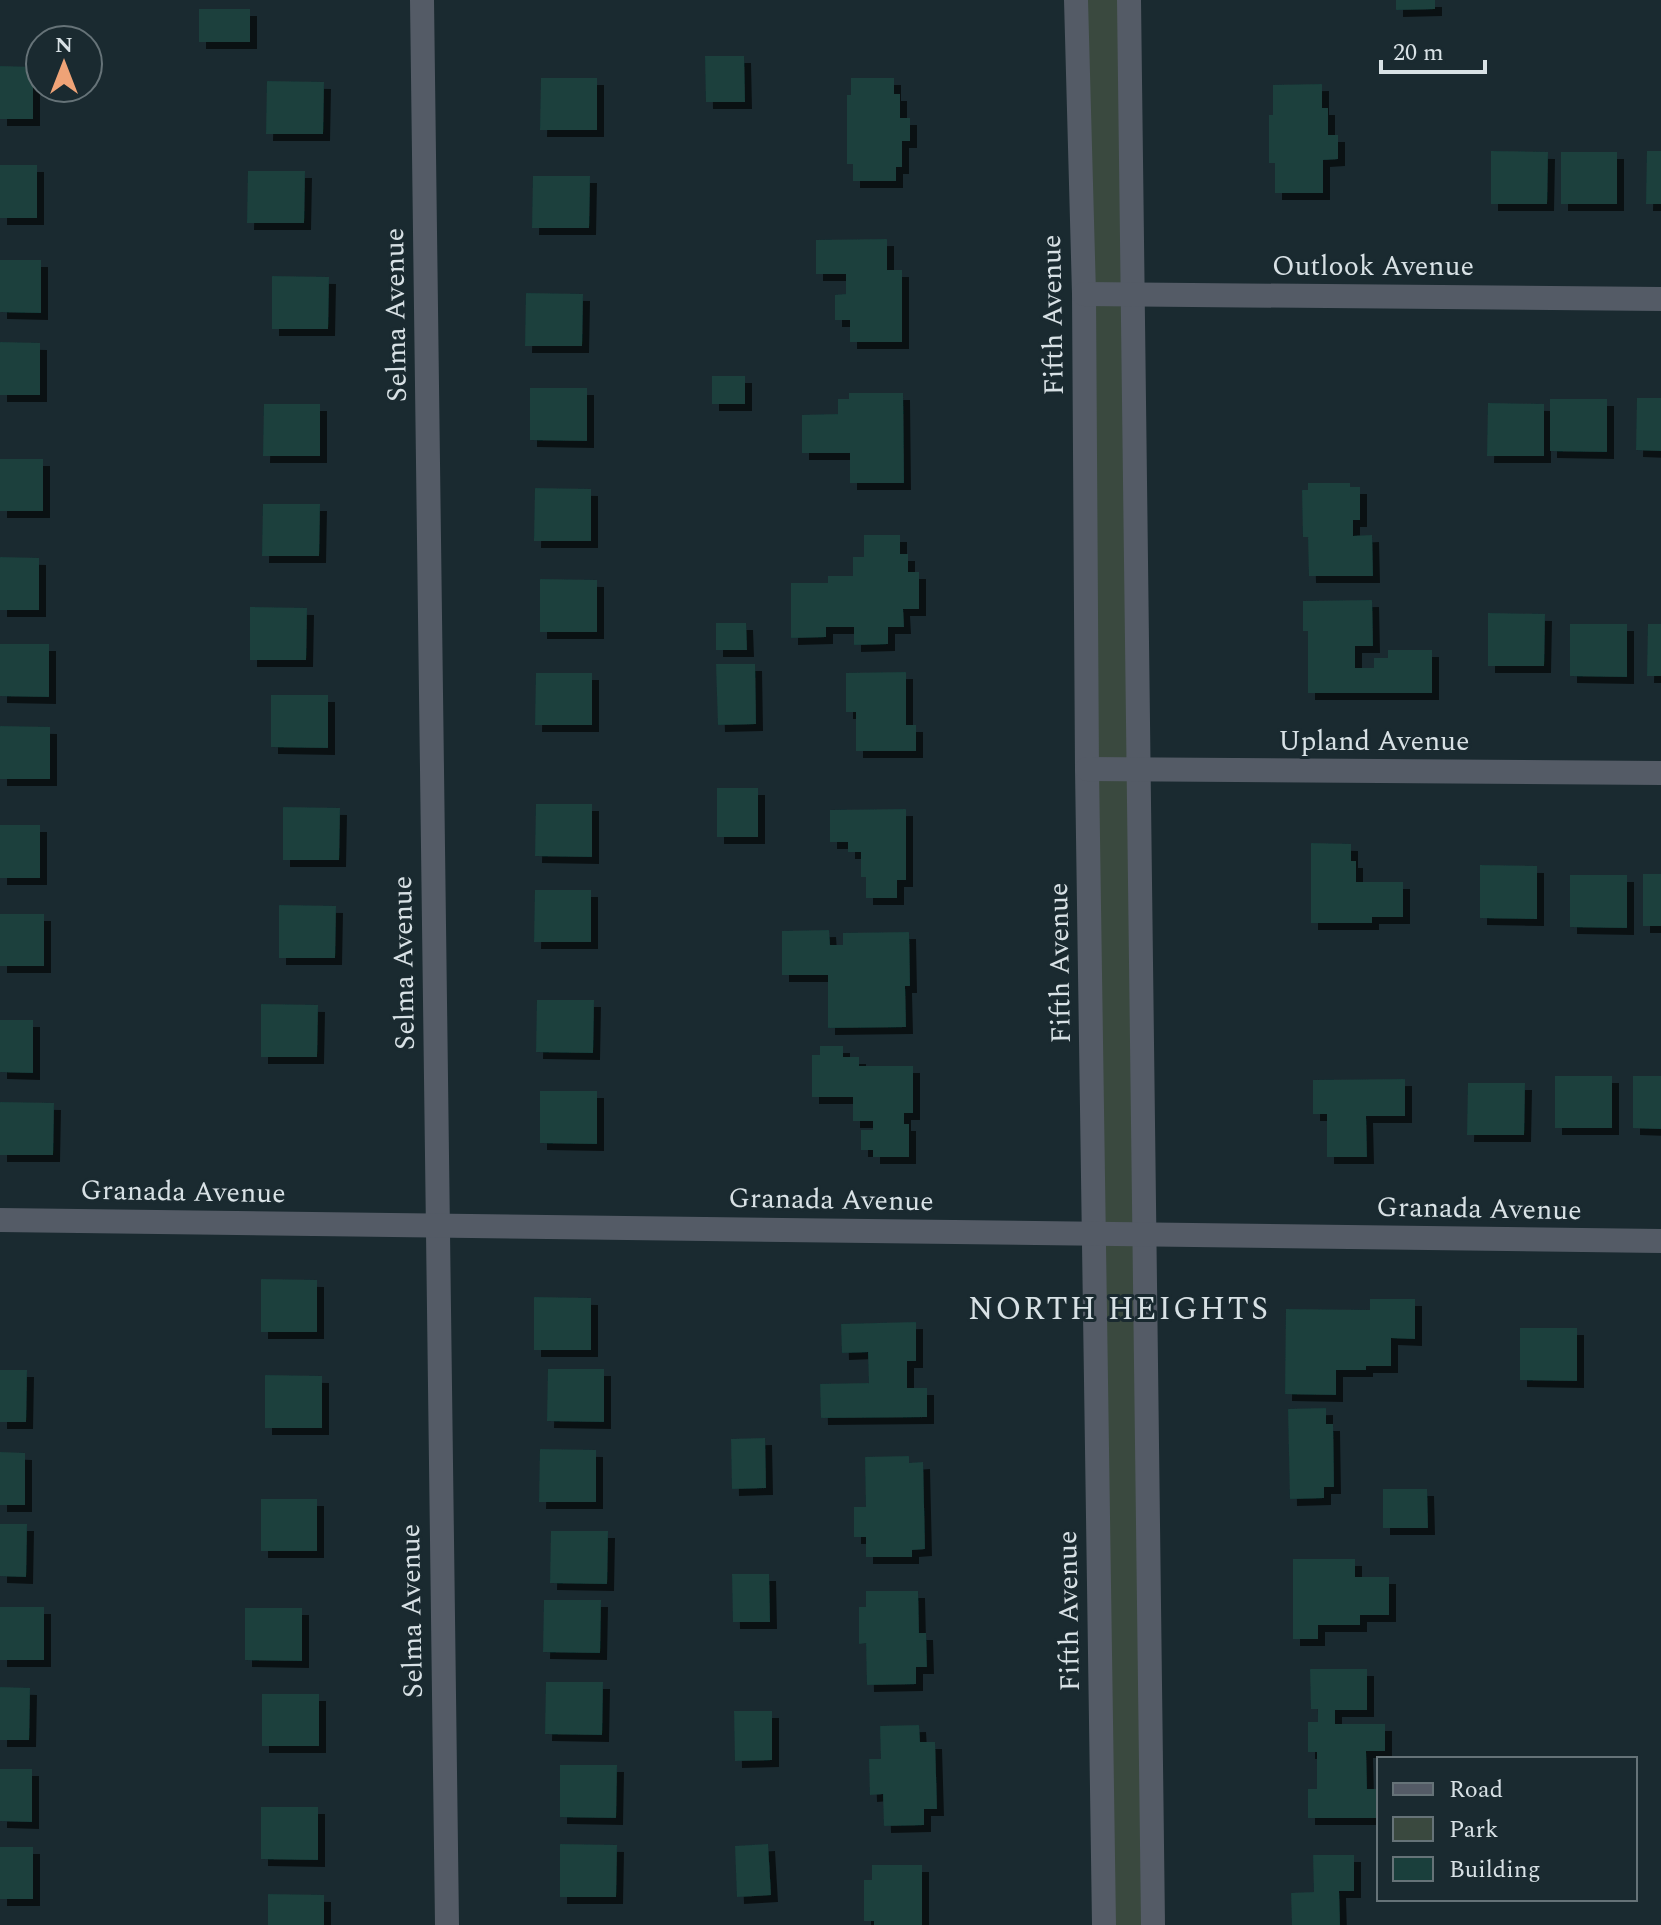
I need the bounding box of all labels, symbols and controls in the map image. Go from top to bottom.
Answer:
north arrow [24,24,104,104]
scale bar [1381,24,1485,74]
text: N [55,29,73,62]
text: 20 m [1393,35,1444,71]
street label: Selma Avenue [373,227,419,403]
street label: Fifth Avenue [1030,234,1076,396]
street label: Outlook Avenue [1272,245,1474,288]
street label: Upland Avenue [1278,720,1470,763]
street label: Selma Avenue [381,875,427,1051]
street label: Fifth Avenue [1037,882,1083,1044]
street label: Granada Avenue [80,1169,286,1215]
street label: Granada Avenue [728,1177,934,1223]
street label: Granada Avenue [1376,1186,1582,1232]
district label: NORTH HEIGHTS [968,1285,1270,1334]
street label: Selma Avenue [389,1523,435,1699]
street label: Fifth Avenue [1046,1530,1092,1692]
legend [1377,1757,1637,1901]
text: Road [1449,1772,1503,1808]
text: Park [1449,1812,1499,1848]
text: Building [1449,1852,1541,1888]

